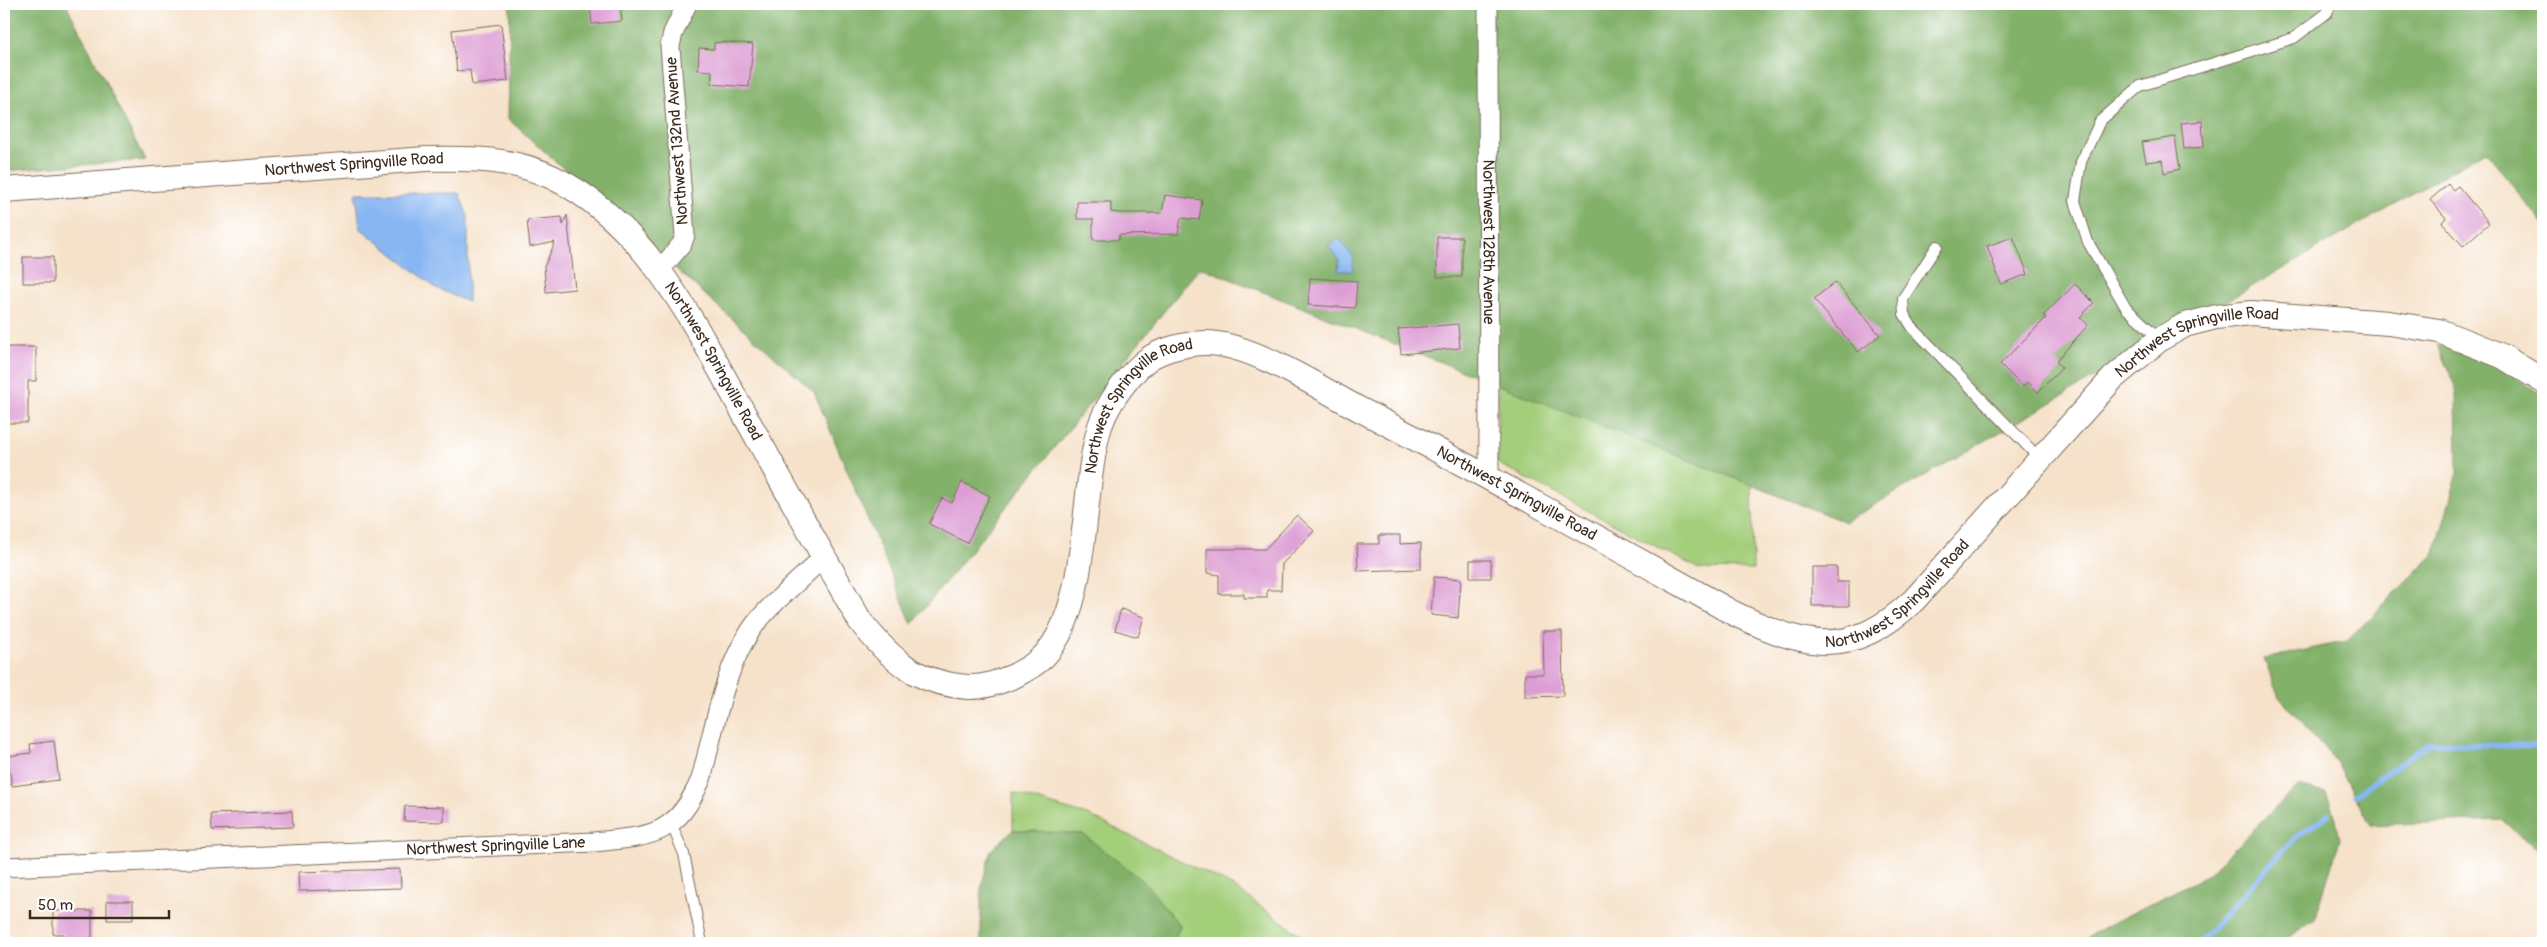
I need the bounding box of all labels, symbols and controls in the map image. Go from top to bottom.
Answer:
street label: Northwest 132nd Avenue [661,56,693,226]
street label: Northwest Springville Road [264,149,444,181]
street label: Northwest 128th Avenue [1478,160,1499,325]
street label: Northwest Springville Road [660,278,767,444]
street label: Northwest Springville Road [2111,303,2280,382]
street label: Northwest Springville Road [1081,334,1194,475]
street label: Northwest Springville Road [1433,442,1600,545]
street label: Northwest Springville Road [1824,535,1974,652]
street label: Northwest Springville Lane [406,832,586,860]
scale bar [30,887,169,919]
text: 50 m [38,896,73,915]

